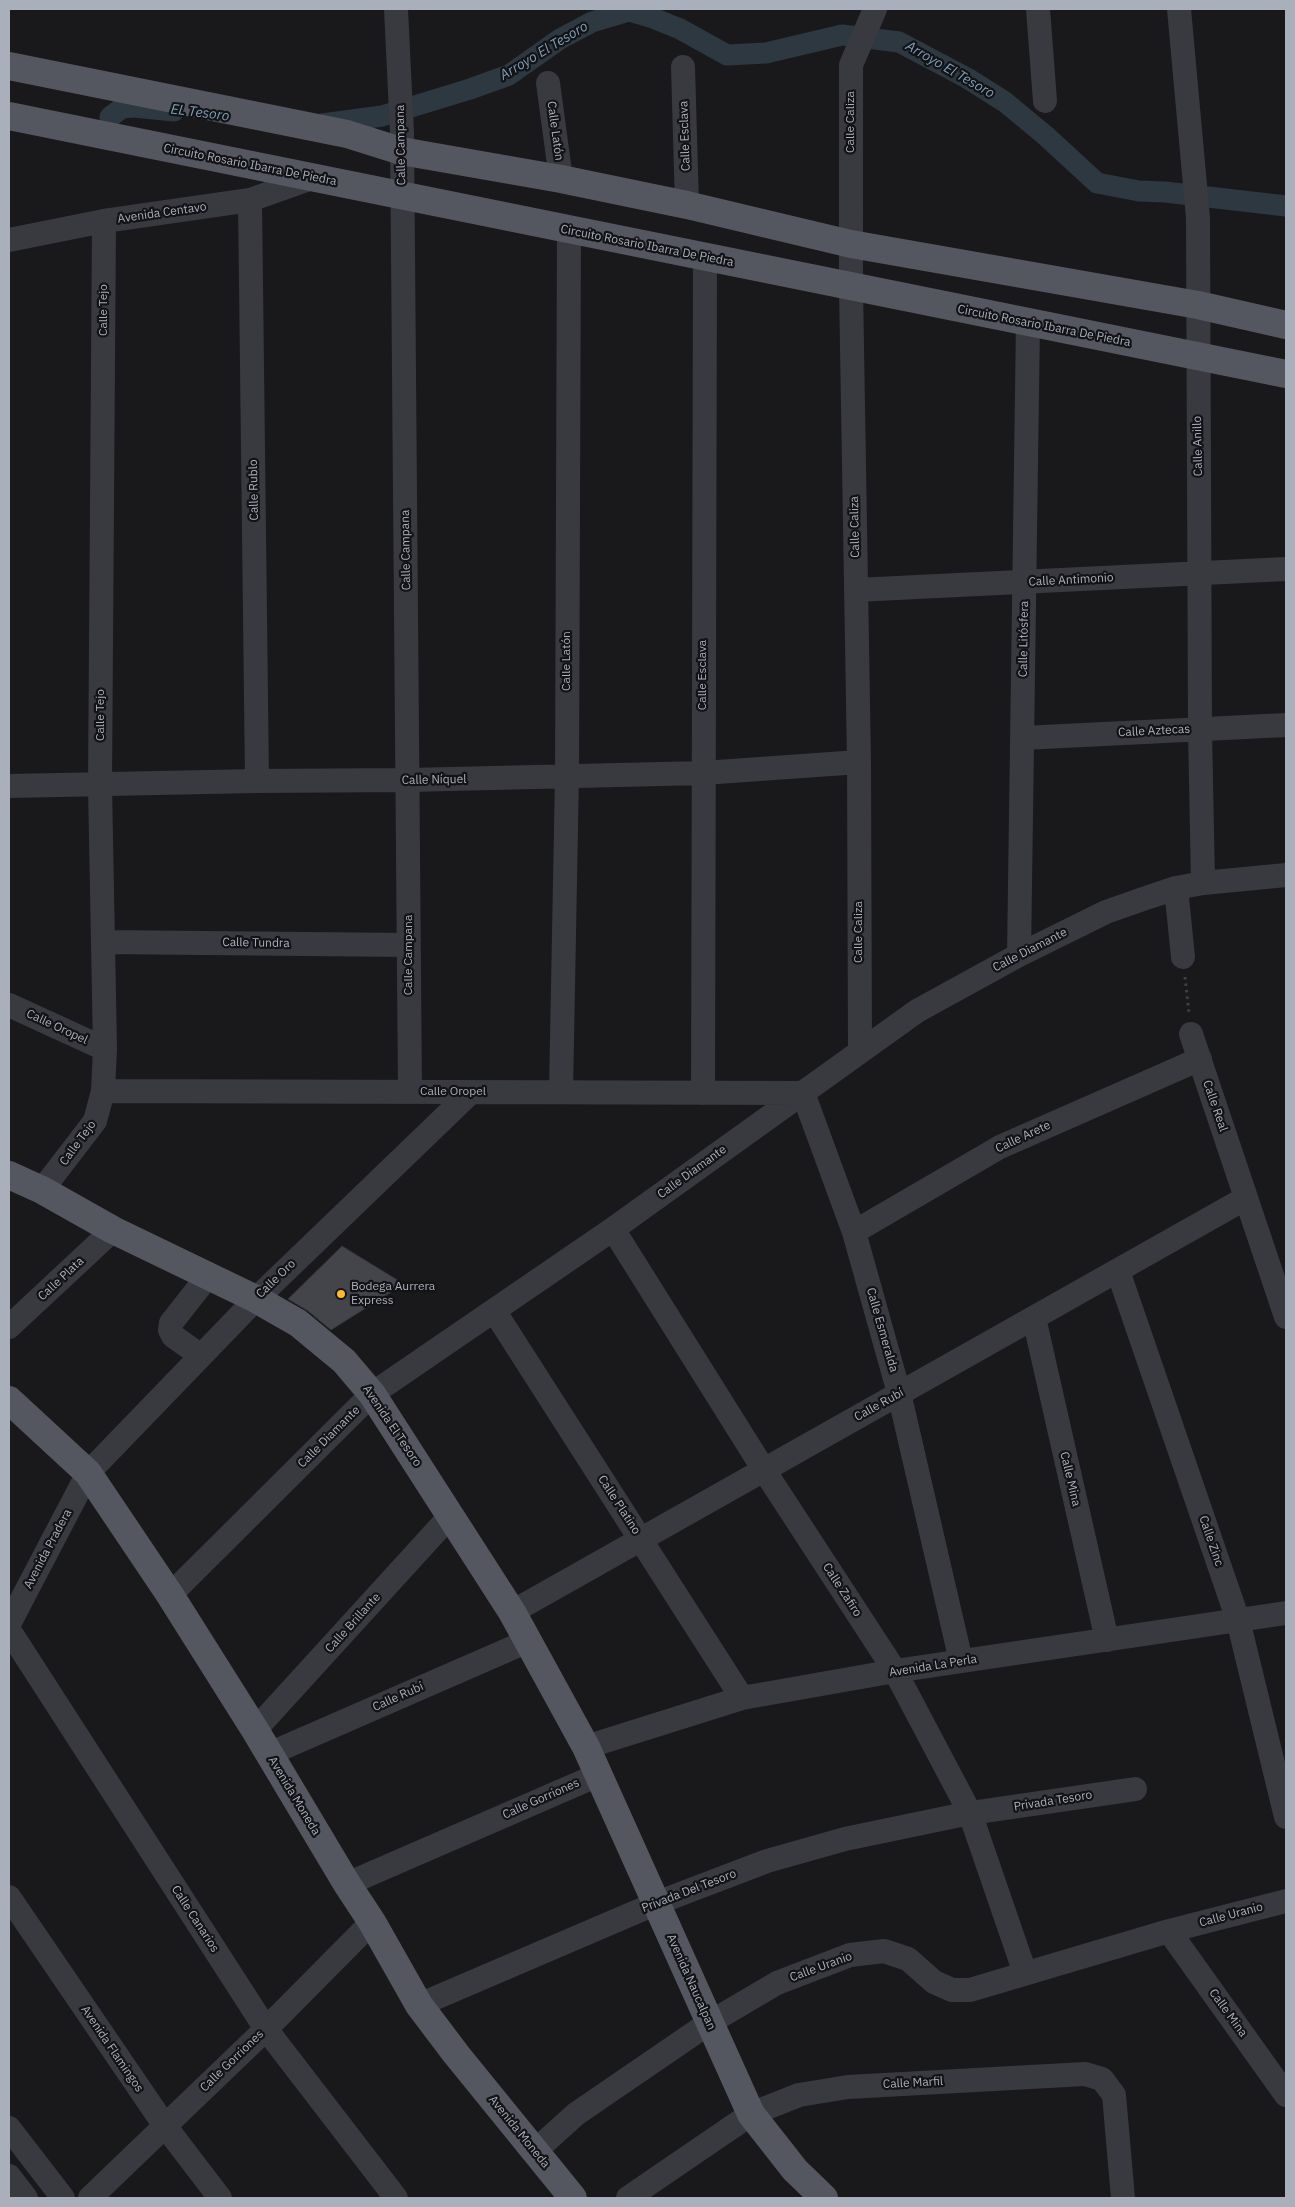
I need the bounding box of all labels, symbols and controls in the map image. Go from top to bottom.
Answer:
water label: Arroyo El Tesoro [497,18,591,84]
water label: Arroyo El Tesoro [903,38,997,102]
street label: Calle Caliza [844,91,858,153]
street label: Calle Latón [544,100,566,162]
water label: EL Tesoro [170,101,230,125]
street label: Calle Esclava [677,101,693,171]
street label: Calle Campana [393,105,409,185]
street label: Circuito Rosario Ibarra De Piedra [162,141,338,189]
street label: Avenida Centavo [117,200,207,226]
street label: Circuito Rosario Ibarra De Piedra [559,222,735,270]
street label: Calle Tejo [97,284,111,336]
street label: Circuito Rosario Ibarra De Piedra [956,302,1132,350]
street label: Calle Anillo [1190,416,1206,476]
street label: Calle Rublo [246,459,262,521]
street label: Calle Caliza [847,496,863,558]
street label: Calle Campana [398,510,414,590]
street label: Calle Antimonio [1028,571,1114,589]
street label: Calle Litósfera [1016,601,1032,677]
street label: Calle Latón [560,631,574,691]
street label: Calle Esclava [696,640,710,710]
street label: Calle Tejo [94,689,108,741]
street label: Calle Aztecas [1118,722,1190,740]
street label: Calle Níquel [401,772,467,788]
street label: Calle Caliza [852,901,866,963]
street label: Calle Campana [402,915,416,995]
street label: Calle Diamante [990,925,1070,975]
street label: Calle Tundra [222,935,290,951]
street label: Calle Oropel [24,1007,90,1047]
street label: Calle Real [1199,1078,1231,1134]
street label: Calle Oropel [420,1085,486,1099]
street label: Calle Tejo [57,1118,99,1168]
street label: Calle Arete [993,1118,1053,1156]
street label: Calle Diamante [655,1142,729,1202]
street label: Calle Plata [35,1254,87,1304]
street label: Calle Oro [253,1257,299,1301]
place label: Bodega Aurrera Express [351,1280,435,1308]
street label: Calle Esmeralda [863,1286,901,1374]
marker: Bodega Aurrera Express [335,1288,347,1300]
street label: Avenida El Tesoro [359,1382,425,1470]
street label: Calle Rubí [852,1386,906,1424]
street label: Calle Diamante [295,1403,363,1471]
street label: Calle Mina [1057,1450,1083,1508]
street label: Calle Platino [595,1473,643,1537]
street label: Avenida Pradera [21,1507,75,1591]
street label: Calle Zinc [1196,1514,1226,1568]
street label: Calle Zafiro [819,1561,865,1619]
street label: Calle Brillante [322,1590,384,1656]
street label: Avenida La Perla [888,1652,978,1680]
street label: Calle Rubí [370,1679,426,1715]
street label: Avenida Moneda [265,1754,323,1838]
street label: Calle Gorriones [500,1776,582,1822]
street label: Privada Tesoro [1013,1788,1093,1814]
street label: Privada Del Tesoro [640,1866,738,1916]
street label: Calle Canarios [168,1883,222,1955]
street label: Calle Uranio [1198,1900,1264,1930]
street label: Avenida Naucalpan [663,1932,719,2032]
street label: Calle Uranio [788,1949,854,1985]
street label: Calle Mina [1206,1986,1250,2040]
street label: Avenida Flamingos [78,2003,146,2095]
street label: Calle Gorriones [197,2027,267,2095]
street label: Calle Marfil [882,2074,944,2092]
street label: Avenida Moneda [485,2093,553,2171]

